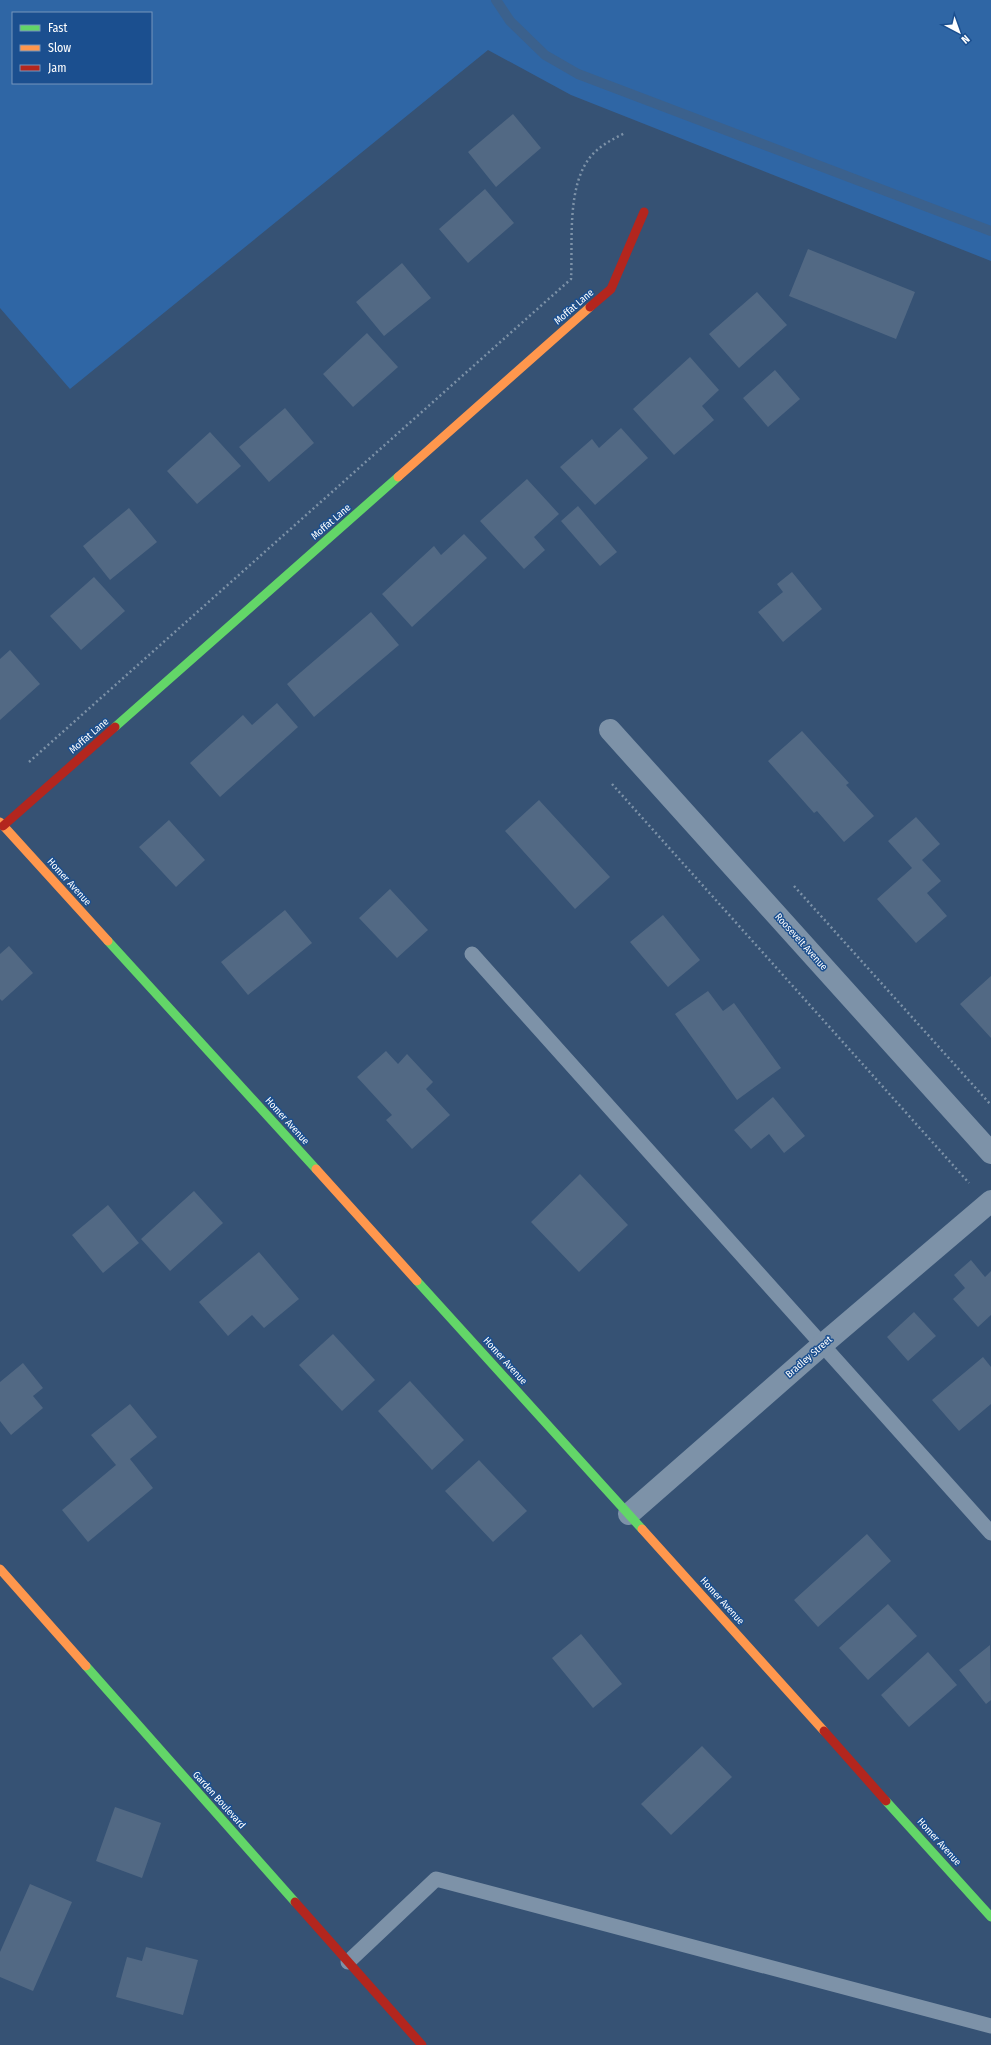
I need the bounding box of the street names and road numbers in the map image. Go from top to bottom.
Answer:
street label: Moffat Lane [552,287,596,327]
street label: Moffat Lane [309,502,353,542]
street label: Moffat Lane [67,716,111,756]
street label: Homer Avenue [45,856,94,908]
street label: Roosevelt Avenue [772,911,830,973]
street label: Homer Avenue [263,1095,312,1147]
street label: Bradley Street [783,1333,835,1380]
street label: Homer Avenue [481,1335,530,1387]
street label: Homer Avenue [698,1575,747,1627]
street label: Garden Boulevard [190,1769,248,1831]
street label: Homer Avenue [915,1816,964,1868]

